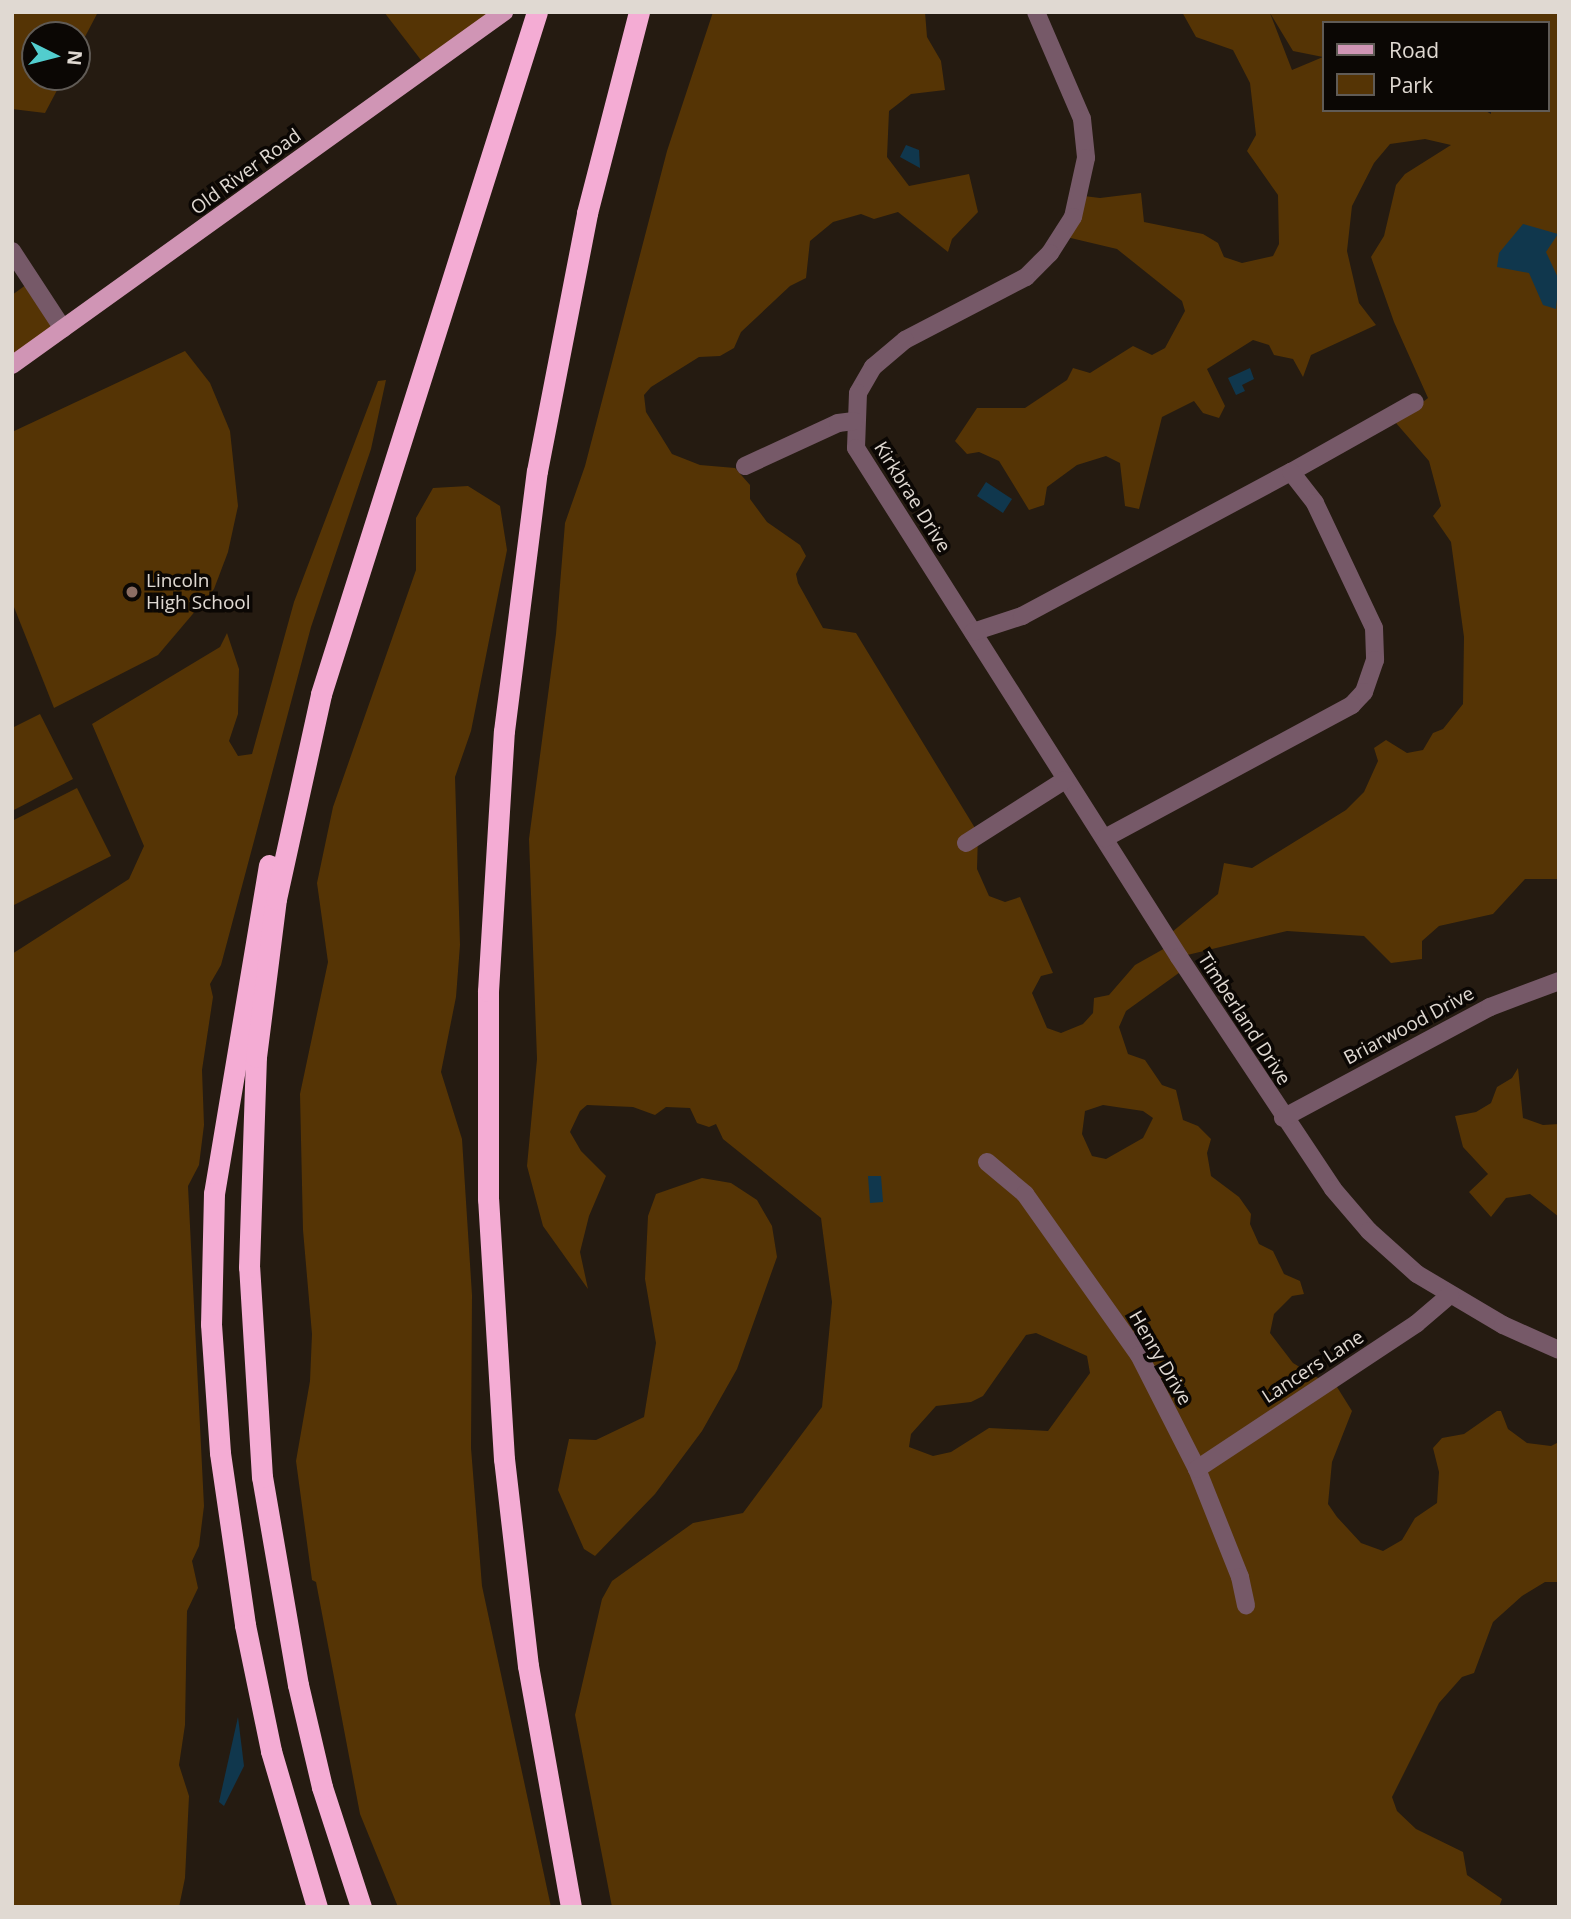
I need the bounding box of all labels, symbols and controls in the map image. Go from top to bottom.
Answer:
north arrow [21,21,91,91]
legend [1322,21,1550,112]
text: Road [1389,36,1439,64]
text: N [61,49,89,67]
text: Park [1389,71,1433,99]
street label: Old River Road [186,124,306,220]
street label: Kirkbrae Drive [869,437,955,557]
place label: Lincoln High School [146,570,251,614]
marker: Lincoln High School [124,584,140,600]
street label: Timberland Drive [1193,949,1295,1089]
street label: Briarwood Drive [1340,982,1478,1070]
street label: Henry Drive [1124,1307,1196,1409]
street label: Lancers Lane [1258,1326,1368,1408]

